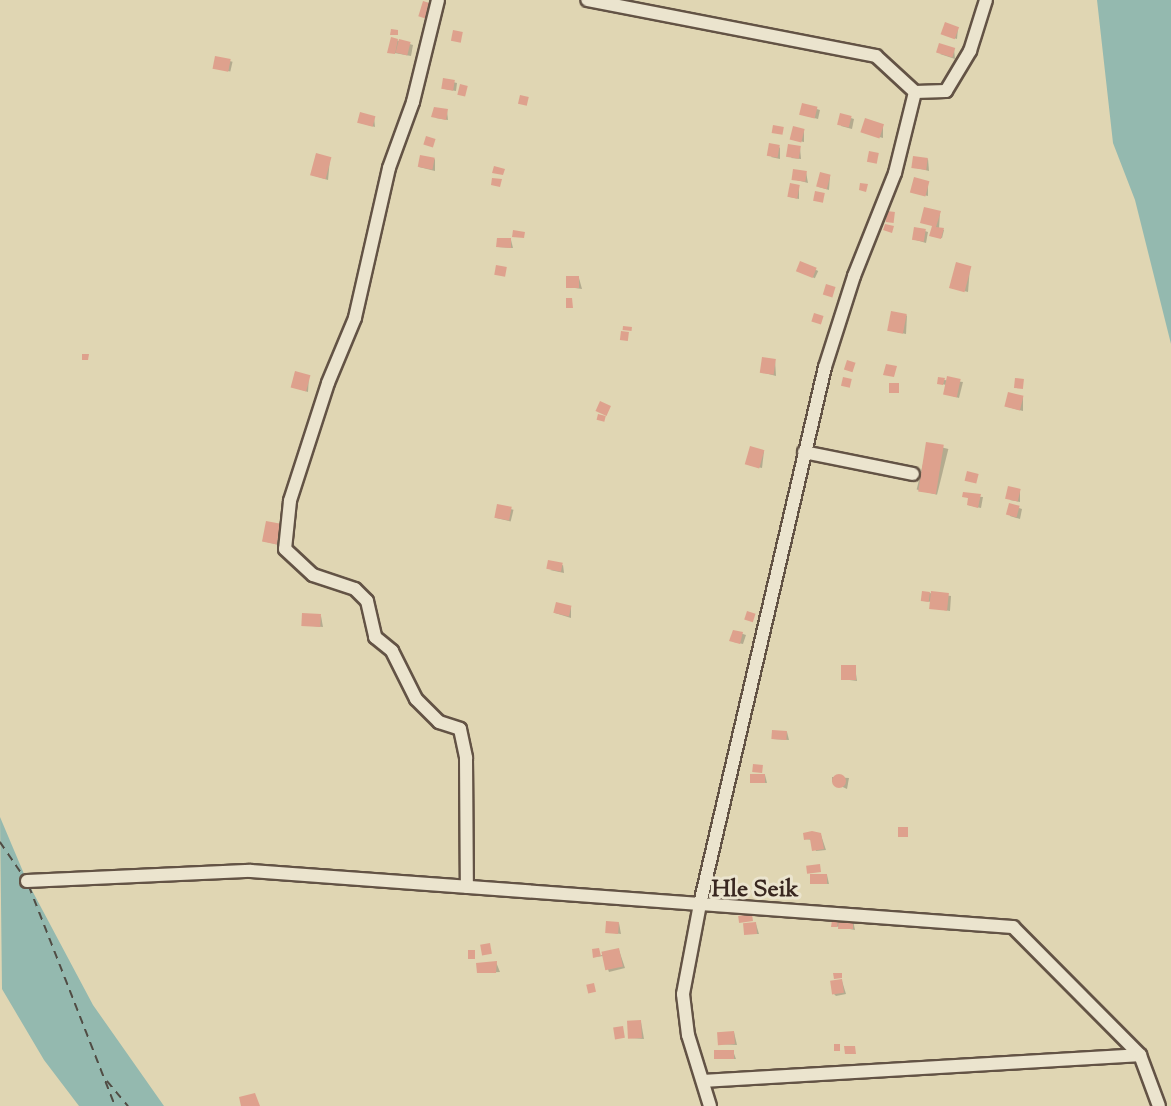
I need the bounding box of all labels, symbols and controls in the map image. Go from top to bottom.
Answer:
district label: Hle Seik [711,877,799,905]

